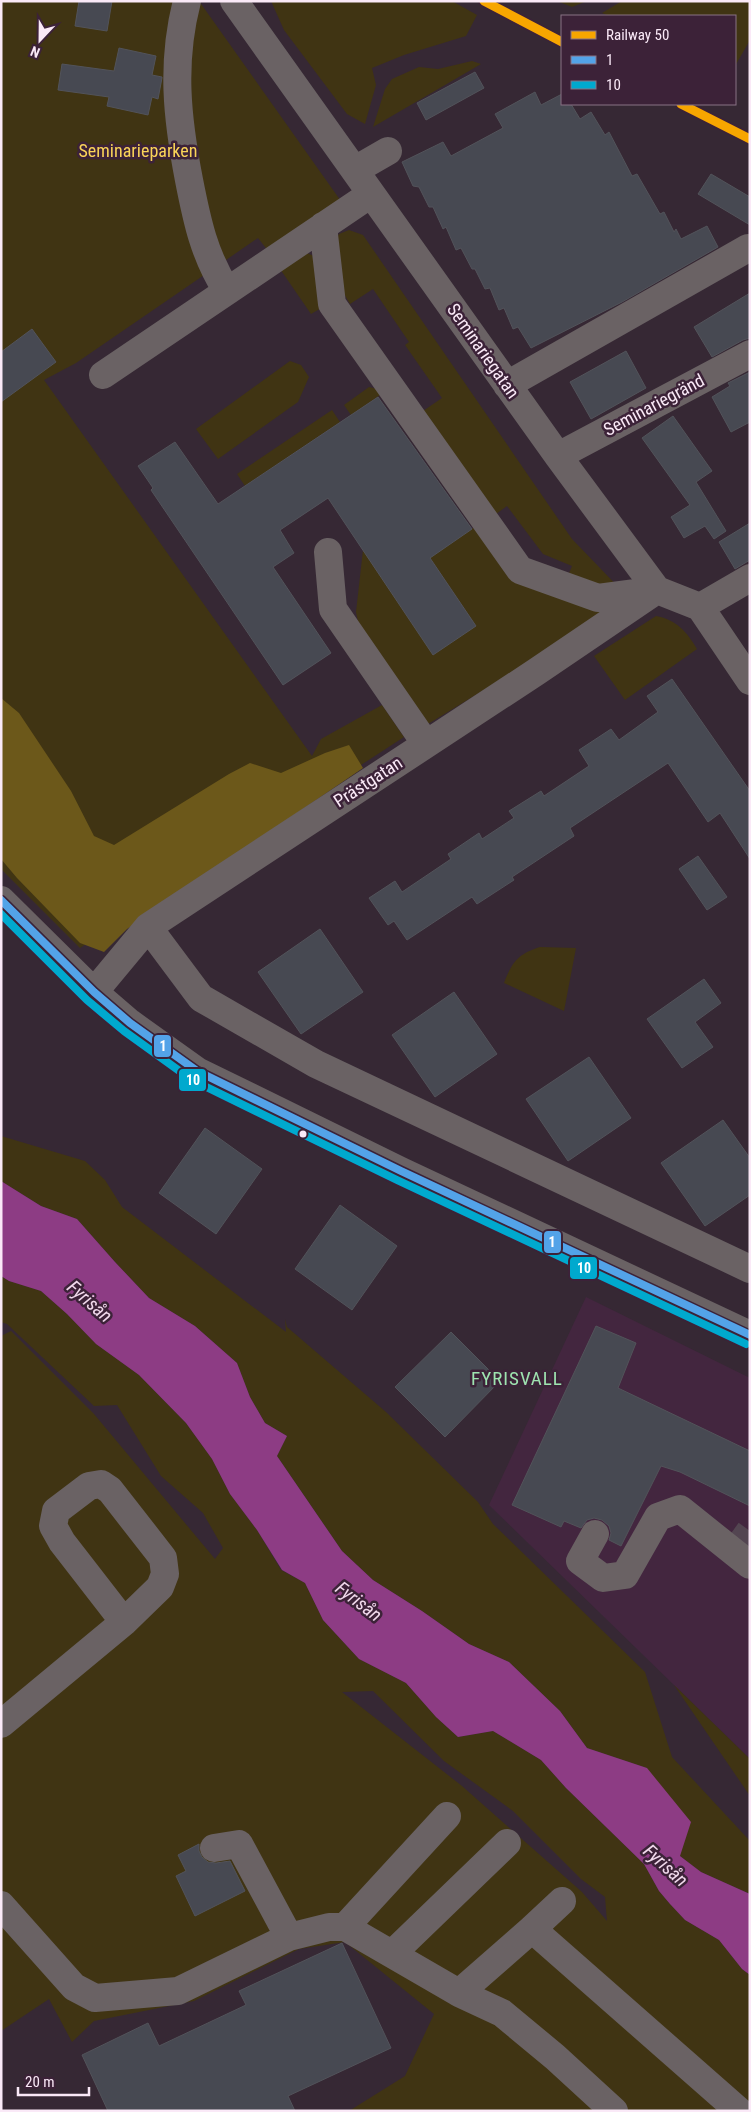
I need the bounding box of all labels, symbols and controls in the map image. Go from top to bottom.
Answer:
north arrow [15,15,65,65]
legend [561,15,736,105]
text: Railway 50 [606,26,669,44]
text: N [28,43,42,61]
text: 1 [606,51,613,69]
text: 10 [606,76,621,94]
park label: Seminarieparken [79,140,197,161]
street label: Seminariegatan [443,299,524,402]
street label: Seminariegränd [600,369,708,440]
street label: Prästgatan [330,752,406,811]
line badge: 1 [153,1034,172,1058]
text: 1 [159,1038,167,1054]
line badge: 10 [178,1068,207,1092]
text: 10 [186,1072,200,1088]
unlabelled marker [298,1129,308,1139]
line badge: 1 [543,1230,562,1254]
text: 1 [548,1234,556,1250]
line badge: 10 [569,1256,598,1280]
text: 10 [577,1260,591,1276]
water label: Fyrisån [62,1276,117,1327]
district label: FYRISVALL [471,1367,563,1390]
water label: Fyrisån [331,1576,387,1626]
water label: Fyrisån [639,1839,693,1891]
scale bar [18,2064,89,2096]
text: 20 m [25,2073,55,2091]

